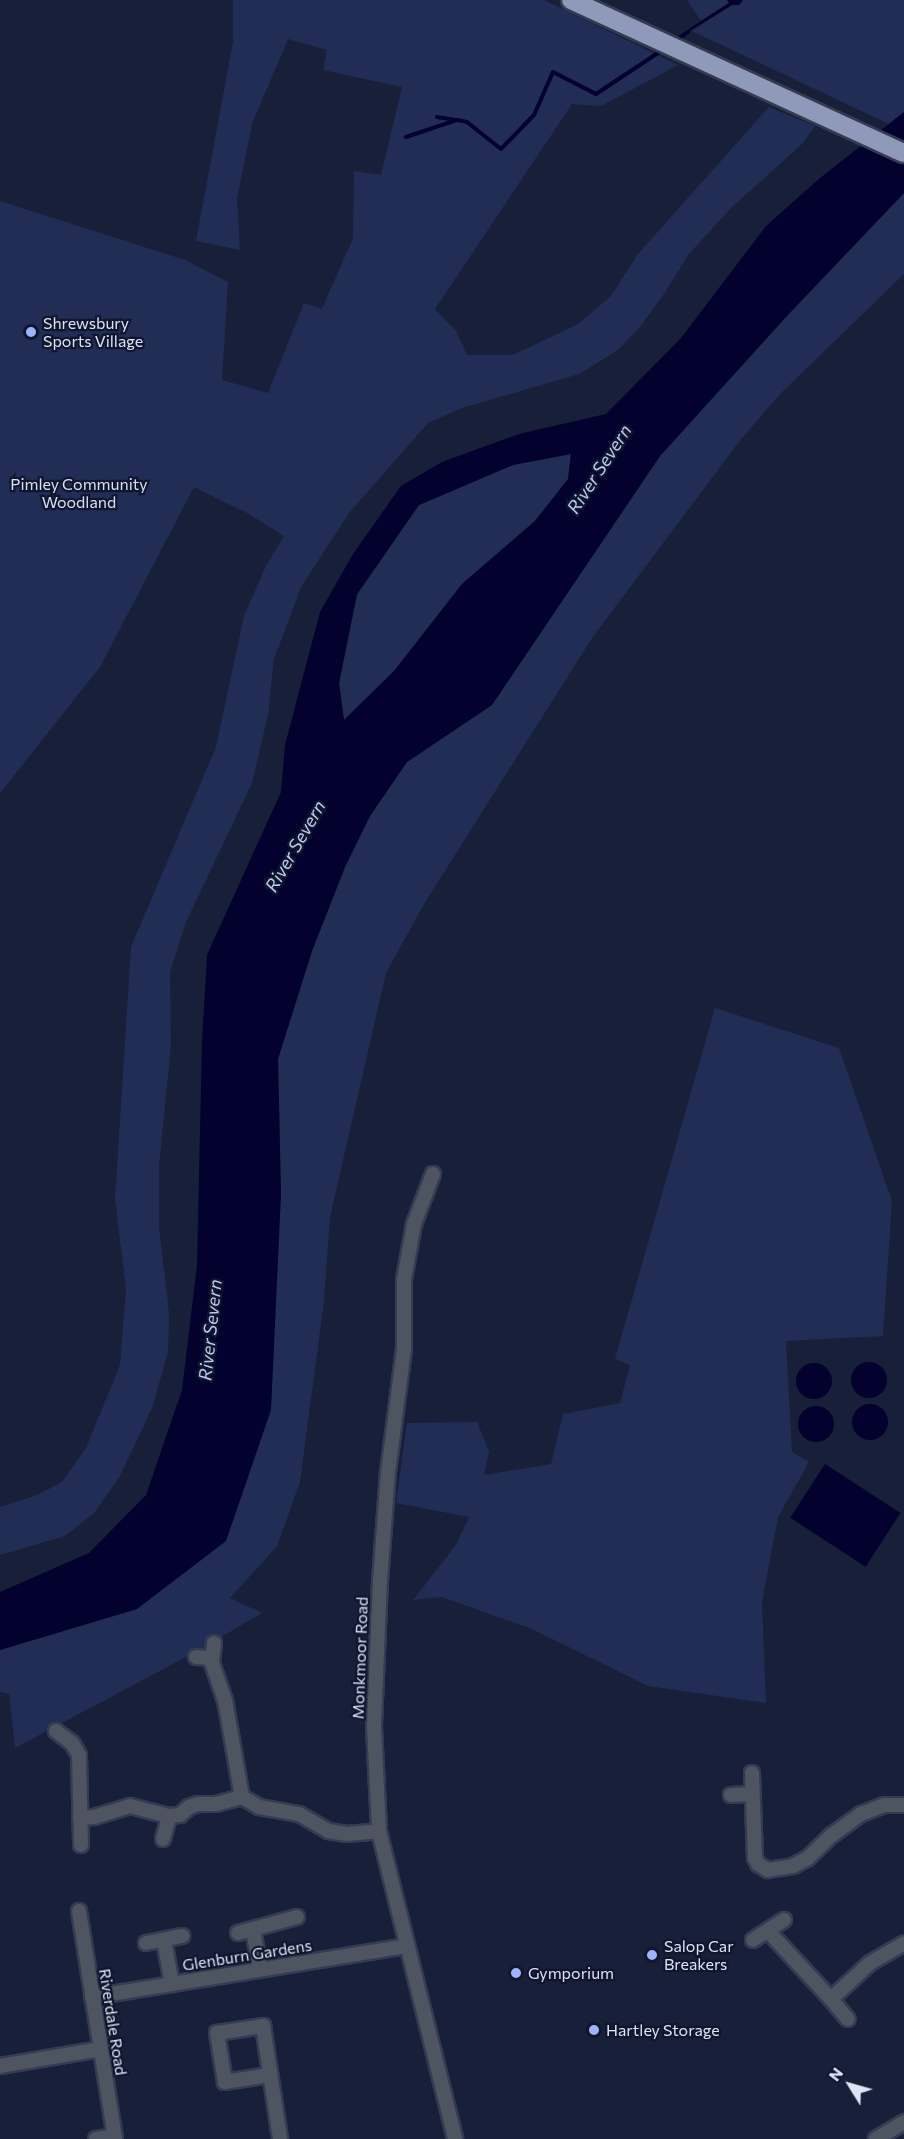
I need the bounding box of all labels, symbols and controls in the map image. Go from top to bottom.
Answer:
place label: Shrewsbury Sports Village [43,313,143,351]
marker: Shrewsbury Sports Village [24,325,38,339]
water label: River Severn [562,420,636,518]
park label: Pimley Community Woodland [10,474,148,512]
water label: River Severn [260,797,330,895]
water label: River Severn [194,1278,226,1382]
street label: Monkmoor Road [348,1596,372,1720]
street label: Glenburn Gardens [181,1935,313,1975]
place label: Salop Car Breakers [664,1936,734,1974]
marker: Salop Car Breakers [645,1948,659,1962]
place label: Gymporium [528,1963,614,1983]
marker: Gymporium [509,1966,523,1980]
street label: Riverdale Road [95,1967,131,2077]
place label: Hartley Storage [606,2020,720,2040]
marker: Hartley Storage [587,2023,601,2037]
north arrow [820,2055,880,2115]
text: N [824,2063,846,2084]

